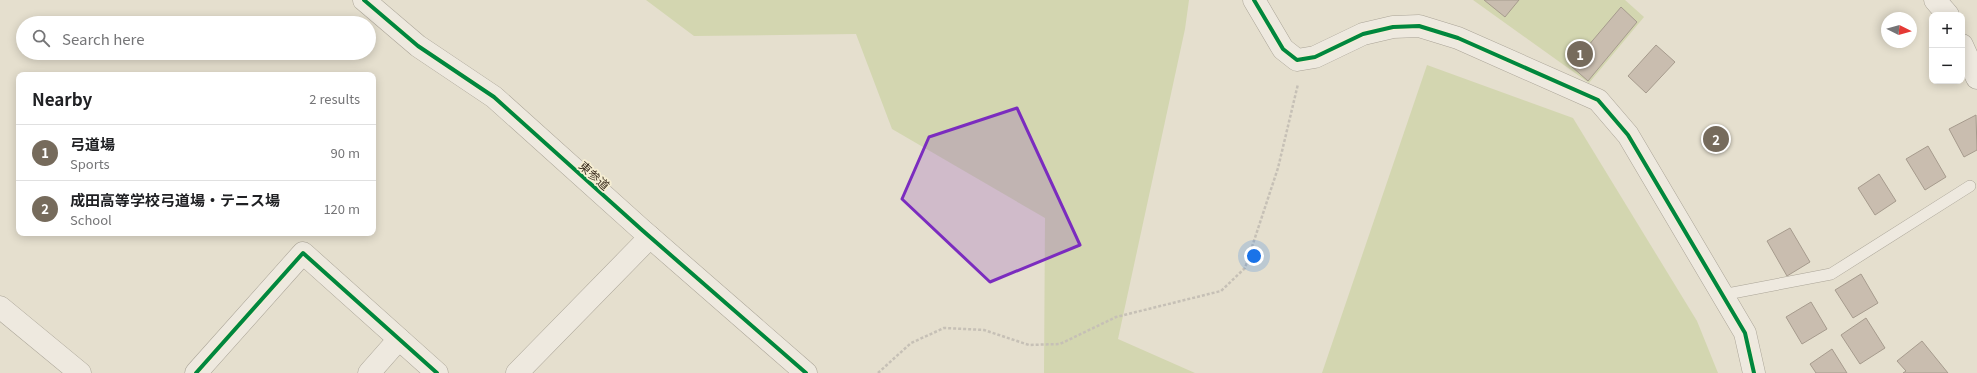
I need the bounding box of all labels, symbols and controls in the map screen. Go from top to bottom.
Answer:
north arrow [1881,12,1917,48]
map controls [1929,12,1965,84]
button: + [1929,12,1965,48]
search box [16,16,376,60]
icon: search [30,27,52,49]
text: Search here [62,28,144,49]
pin: 1 [1567,39,1593,69]
button: − [1929,48,1965,84]
text: Nearby [32,86,92,111]
text: 2 results [309,89,360,108]
pin: 2 [1703,124,1729,154]
text: 弓道場 [70,133,115,154]
text: 1 [41,143,49,162]
text: 90 m [331,143,360,162]
text: Sports [70,154,110,173]
street label: 東参道 [576,157,614,193]
text: 成田高等学校弓道場・テニス場 [70,189,280,210]
text: 2 [41,199,49,218]
text: 120 m [323,199,360,218]
text: School [70,210,112,229]
your location [1244,246,1264,266]

